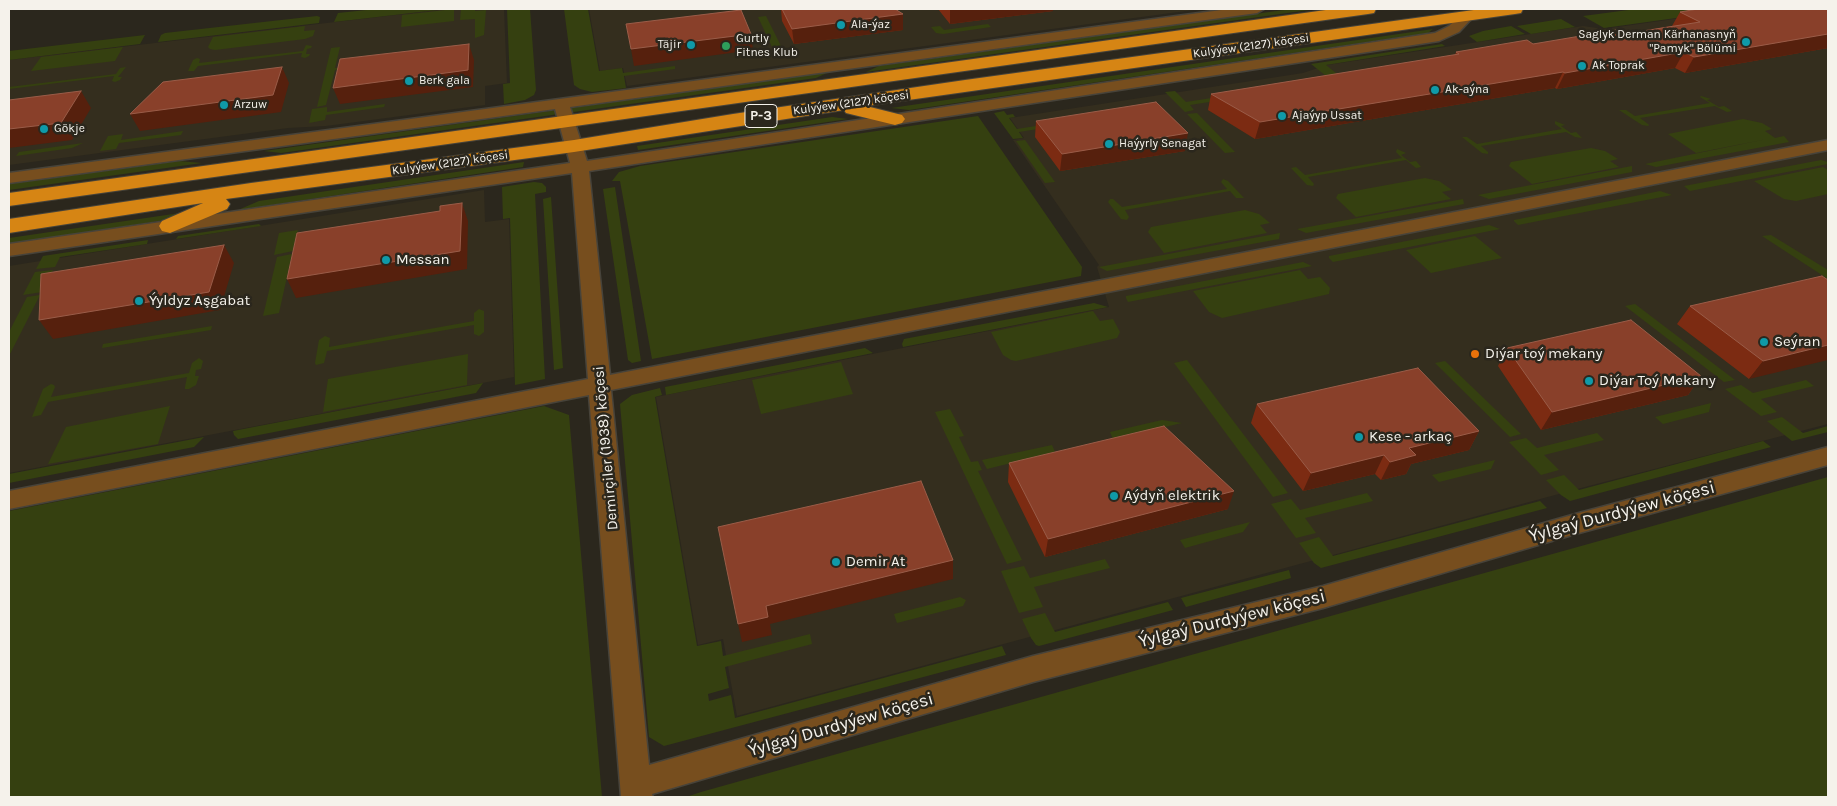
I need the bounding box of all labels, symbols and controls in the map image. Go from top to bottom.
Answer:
place label: Ala-ýaz [851,18,890,32]
marker: Ala-ýaz [835,19,847,31]
place label: Saglyk Derman Kärhanasnyň "Pamyk" Bölümi [1578,28,1736,56]
street label: Kulyýew (2127) köçesi [1192,31,1310,61]
place label: Gurtly Fitnes Klub [736,32,798,60]
marker: Saglyk Derman Kärhanasnyň "Pamyk" Bölümi [1740,36,1752,48]
place label: Täjir [658,38,681,52]
marker: Täjir [685,39,697,51]
marker: Gurtly Fitnes Klub [720,40,732,52]
place label: Ak Toprak [1592,59,1645,73]
marker: Ak Toprak [1576,60,1588,72]
place label: Berk gala [419,74,470,88]
marker: Berk gala [403,75,415,87]
place label: Ak-aýna [1445,83,1489,97]
marker: Ak-aýna [1429,84,1441,96]
street label: Kulyýew (2127) köçesi [792,88,910,118]
place label: Arzuw [234,98,267,112]
marker: Arzuw [218,99,230,111]
road number: P-3 [745,104,777,128]
place label: Ajaýyp Ussat [1292,109,1362,123]
marker: Ajaýyp Ussat [1276,110,1288,122]
place label: Gökje [54,122,85,136]
marker: Gökje [38,123,50,135]
place label: Haýyrly Senagat [1119,137,1206,151]
marker: Haýyrly Senagat [1103,138,1115,150]
street label: Kulyýew (2127) köçesi [391,148,509,178]
place label: Messan [396,251,449,269]
marker: Messan [380,254,392,266]
place label: Ýyldyz Aşgabat [149,292,250,310]
marker: Ýyldyz Aşgabat [133,295,145,307]
place label: Seýran [1774,333,1820,351]
marker: Seýran [1758,336,1770,348]
place label: Diýar toý mekany [1485,345,1602,363]
marker: Diýar toý mekany [1469,348,1481,360]
street label: Demirçiler (1938) köçesi [590,365,622,531]
place label: Diýar Toý Mekany [1599,372,1716,390]
marker: Diýar Toý Mekany [1583,375,1595,387]
place label: Kese - arkaç [1369,428,1452,446]
marker: Kese - arkaç [1353,431,1365,443]
street label: Ýylgaý Durdyýew köçesi [1527,477,1717,547]
place label: Aýdyň elektrik [1124,487,1220,505]
marker: Aýdyň elektrik [1108,490,1120,502]
place label: Demir At [846,553,905,571]
marker: Demir At [830,556,842,568]
street label: Ýylgaý Durdyýew köçesi [1136,585,1328,653]
street label: Ýylgaý Durdyýew köçesi [746,688,936,762]

